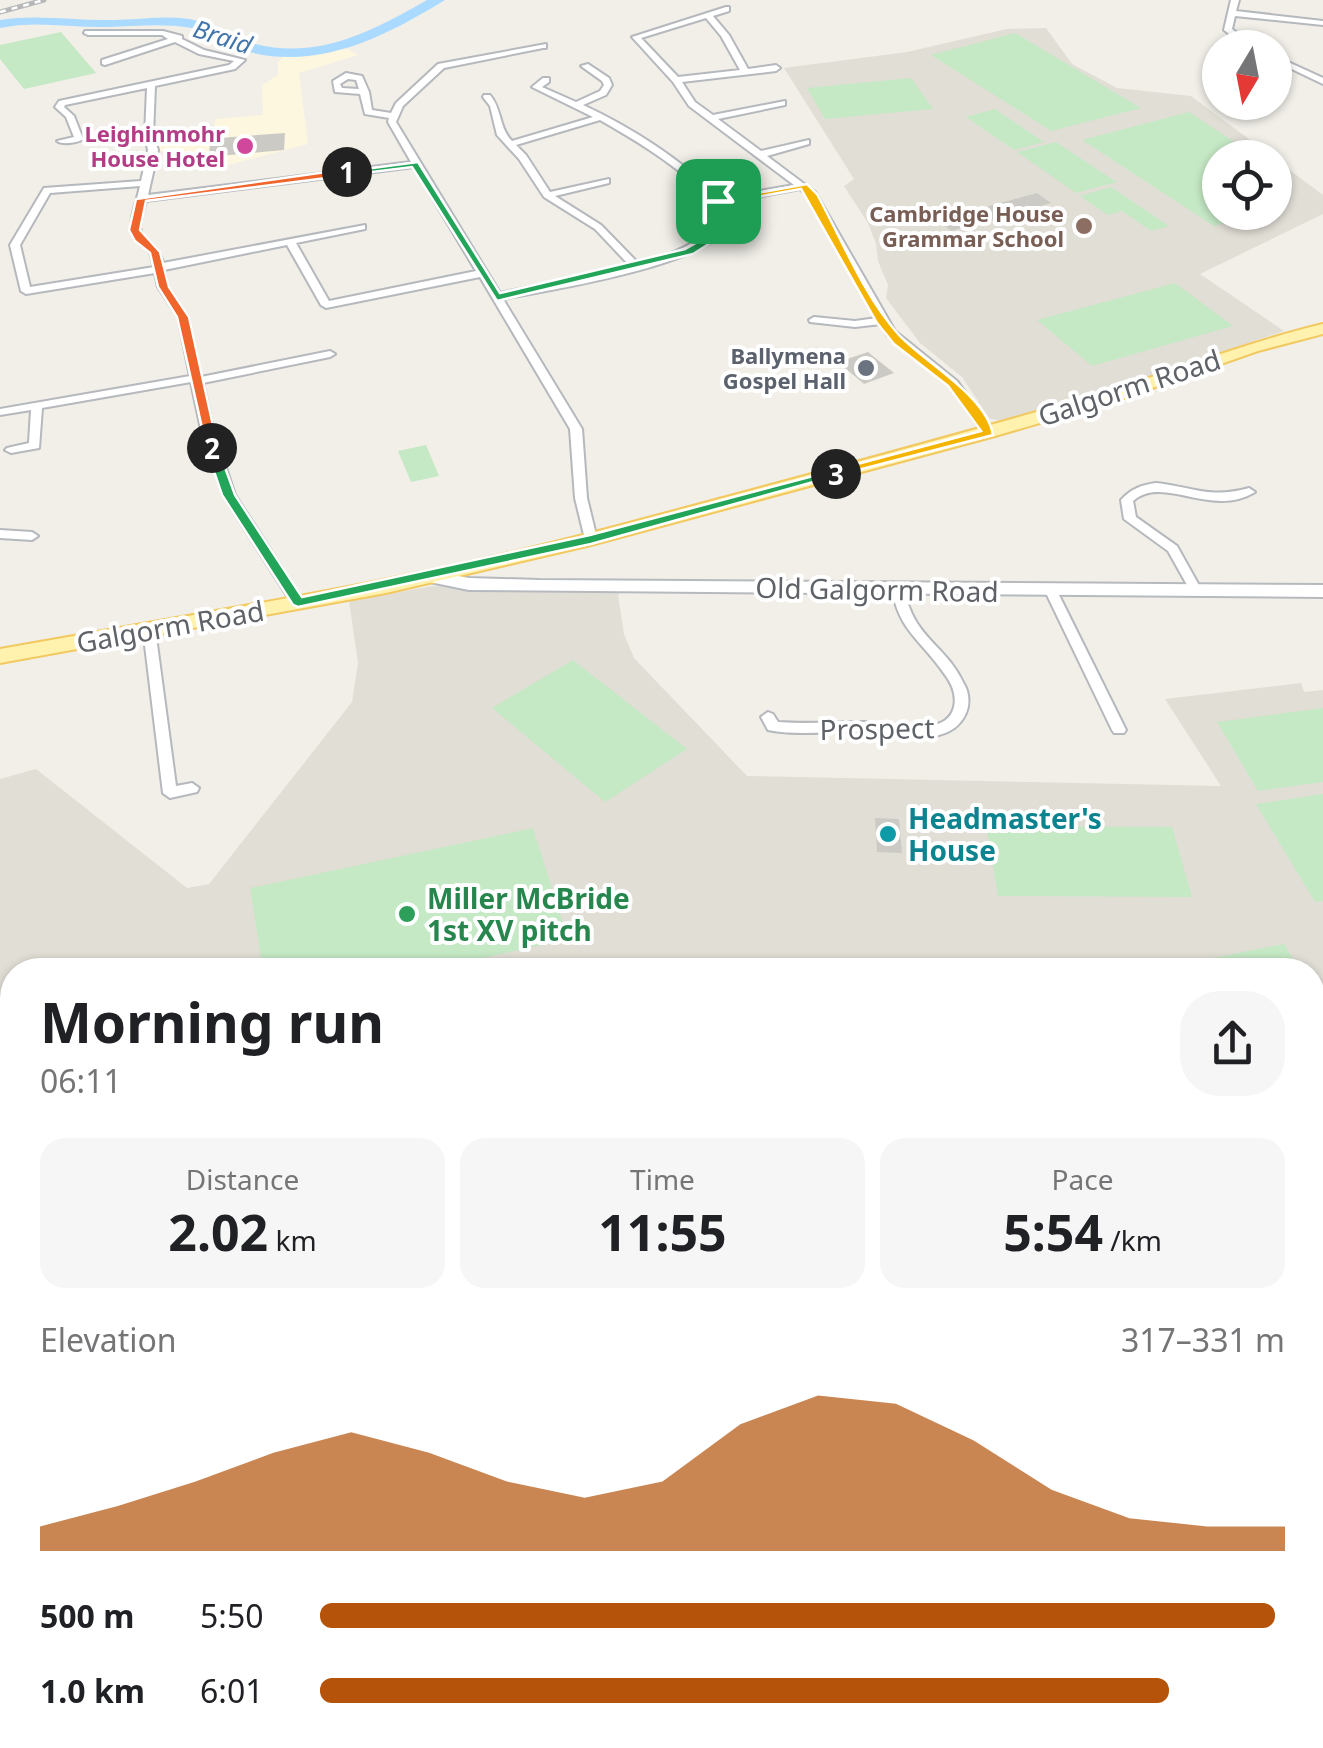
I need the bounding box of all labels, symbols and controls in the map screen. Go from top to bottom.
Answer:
water label: Braid [189,11,257,62]
north arrow [1202,30,1292,120]
map controls [1202,30,1292,230]
place label: Leighinmohr House Hotel [85,118,225,173]
marker: Leighinmohr House Hotel [234,135,256,157]
button: locate [1202,140,1292,230]
pin: 1 [322,147,372,197]
text: 1 [339,153,355,191]
pin [676,159,761,244]
icon: arrive [691,174,746,229]
place label: Cambridge House Grammar School [869,198,1064,253]
marker: Cambridge House Grammar School [1073,215,1095,237]
place label: Ballymena Gospel Hall [723,340,846,395]
street label: Galgorm Road [1033,340,1225,434]
marker: Ballymena Gospel Hall [855,357,877,379]
pin: 2 [187,423,237,473]
text: 2 [204,429,220,467]
pin: 3 [811,449,861,499]
text: 3 [828,455,844,493]
street label: Old Galgorm Road [755,568,999,610]
street label: Galgorm Road [73,591,267,661]
street label: Prospect [819,708,935,748]
place label: Headmaster's House [908,799,1102,869]
marker: Headmaster's House [877,823,899,845]
place label: Miller McBride 1st XV pitch [427,879,630,949]
marker: Miller McBride 1st XV pitch [396,903,418,925]
text: Morning run [40,984,384,1059]
button: share [1180,991,1285,1096]
text: 06:11 [40,1059,122,1102]
text: Distance [186,1160,299,1198]
text: Time [630,1160,695,1198]
text: Pace [1052,1160,1113,1198]
text: 2.02 [168,1198,268,1266]
text: 11:55 [598,1198,727,1266]
text: 5:54 [1003,1198,1103,1266]
text: km [268,1221,317,1259]
text: /km [1103,1221,1162,1259]
text: Elevation [40,1318,177,1361]
text: 317–331 m [1121,1318,1285,1361]
text: 500 m [40,1594,134,1637]
text: 5:50 [200,1594,264,1637]
text: 1.0 km [40,1669,145,1712]
text: 6:01 [200,1669,264,1712]

